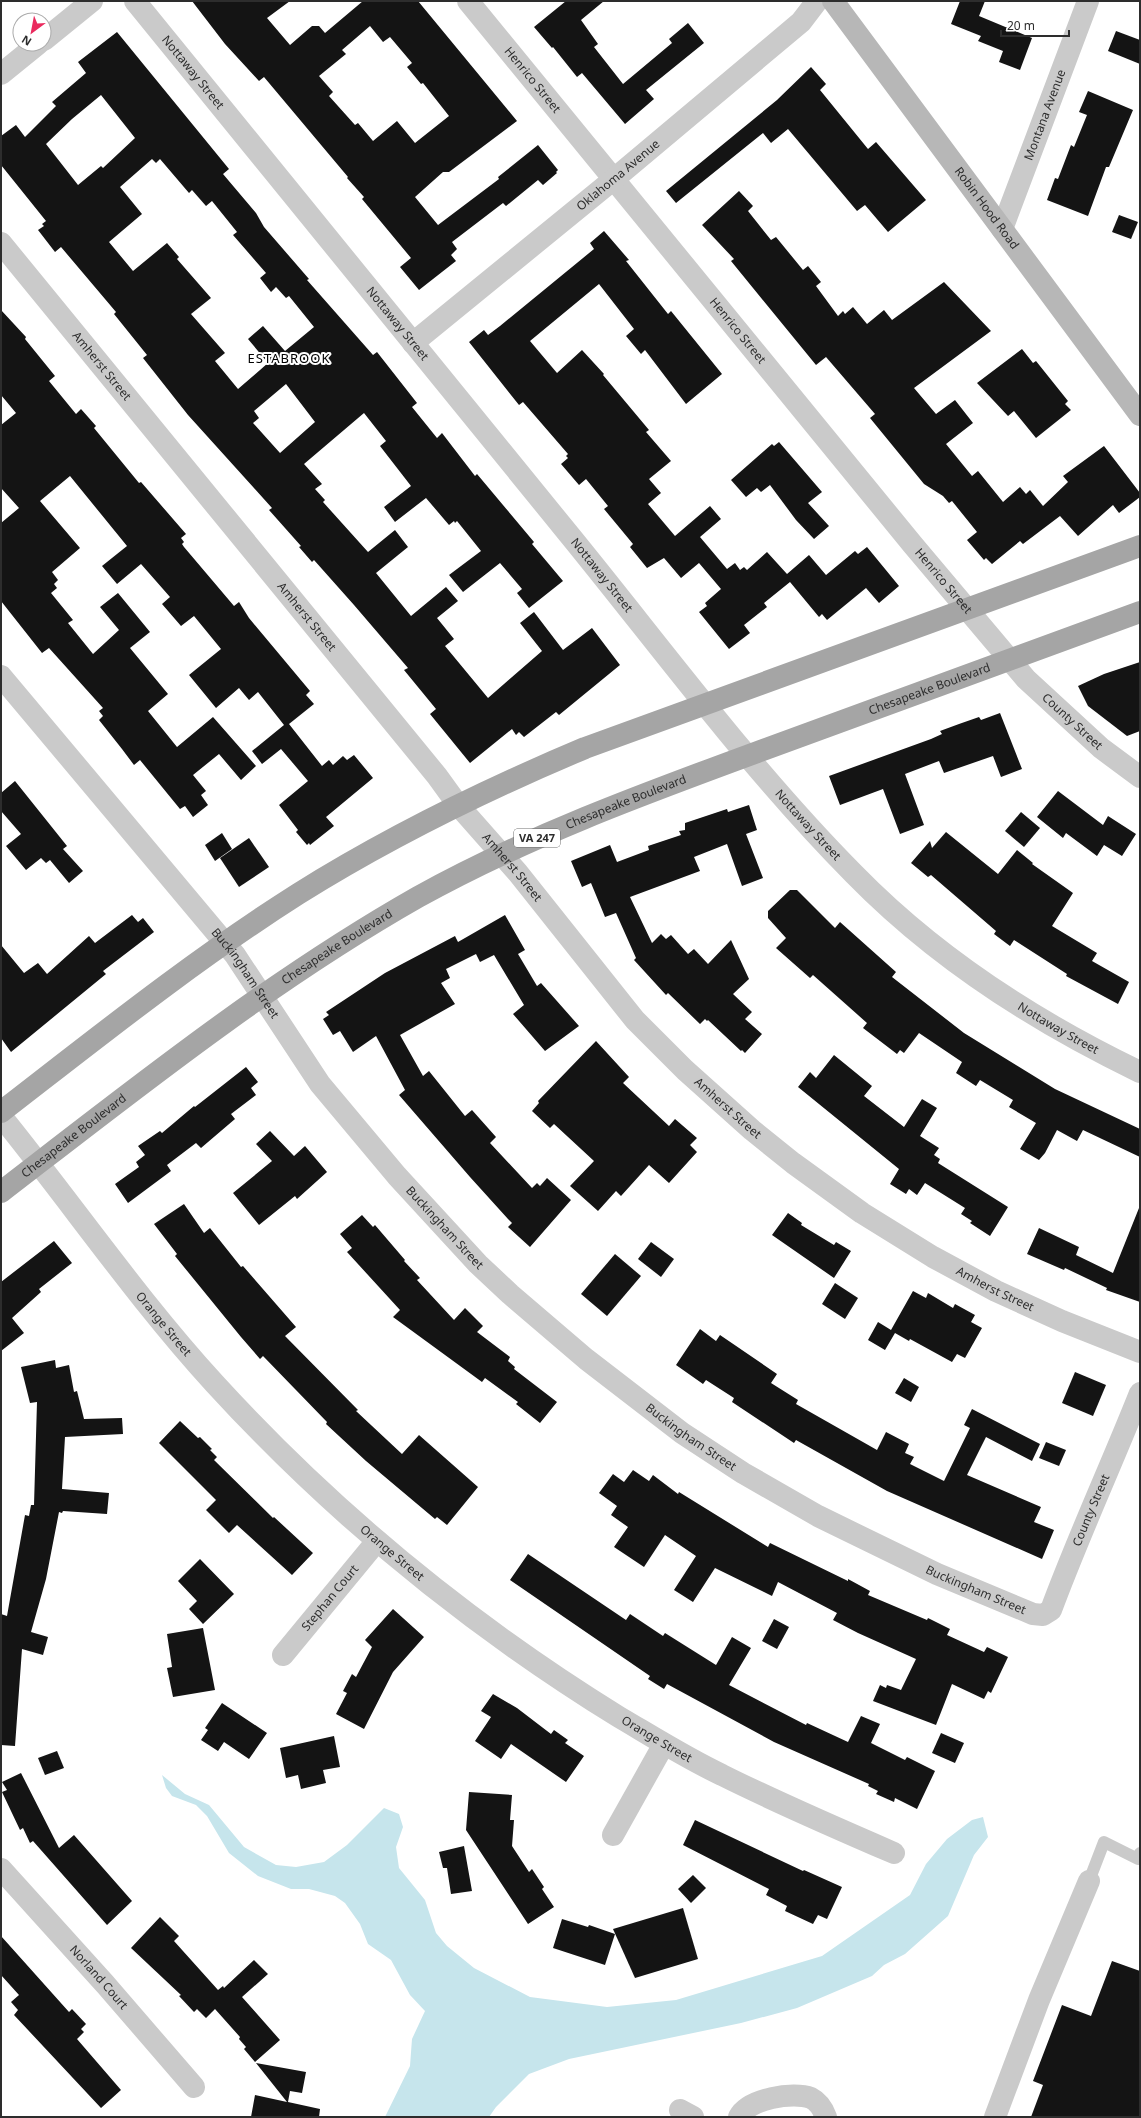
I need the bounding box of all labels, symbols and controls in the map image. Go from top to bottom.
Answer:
north arrow [12,12,52,52]
scale bar [1001,12,1069,38]
text: 20 m [1007,17,1035,34]
street label: Nottaway Street [158,31,229,113]
text: N [19,32,34,50]
street label: Henrico Street [501,43,566,117]
street label: Montana Avenue [1020,66,1070,163]
street label: Oklahoma Avenue [572,135,663,214]
street label: Robin Hood Road [951,163,1023,253]
street label: Nottaway Street [363,283,434,364]
street label: Henrico Street [706,294,771,368]
street label: Amherst Street [69,328,136,404]
district label: ESTABROOK [248,349,330,367]
street label: Nottaway Street [567,534,638,616]
street label: Henrico Street [911,544,977,618]
street label: Amherst Street [274,578,341,655]
street label: Chesapeake Boulevard [866,658,993,719]
street label: County Street [1039,689,1107,754]
street label: Chesapeake Boulevard [563,770,689,833]
street label: Nottaway Street [771,785,846,864]
street label: Amherst Street [479,829,547,905]
road number: VA 247 [514,829,560,847]
street label: Chesapeake Boulevard [278,905,395,988]
street label: Buckingham Street [208,924,284,1022]
street label: Nottaway Street [1015,998,1102,1058]
street label: Amherst Street [691,1073,766,1143]
street label: Chesapeake Boulevard [17,1089,130,1181]
street label: Buckingham Street [402,1182,488,1273]
street label: Amherst Street [953,1262,1038,1315]
street label: Orange Street [132,1288,196,1360]
street label: Buckingham Street [642,1399,741,1475]
street label: County Street [1068,1471,1114,1549]
street label: Orange Street [357,1521,429,1585]
street label: Stephan Court [297,1560,363,1634]
street label: Buckingham Street [923,1561,1029,1618]
street label: Orange Street [619,1711,696,1766]
street label: Norland Court [66,1941,133,2013]

